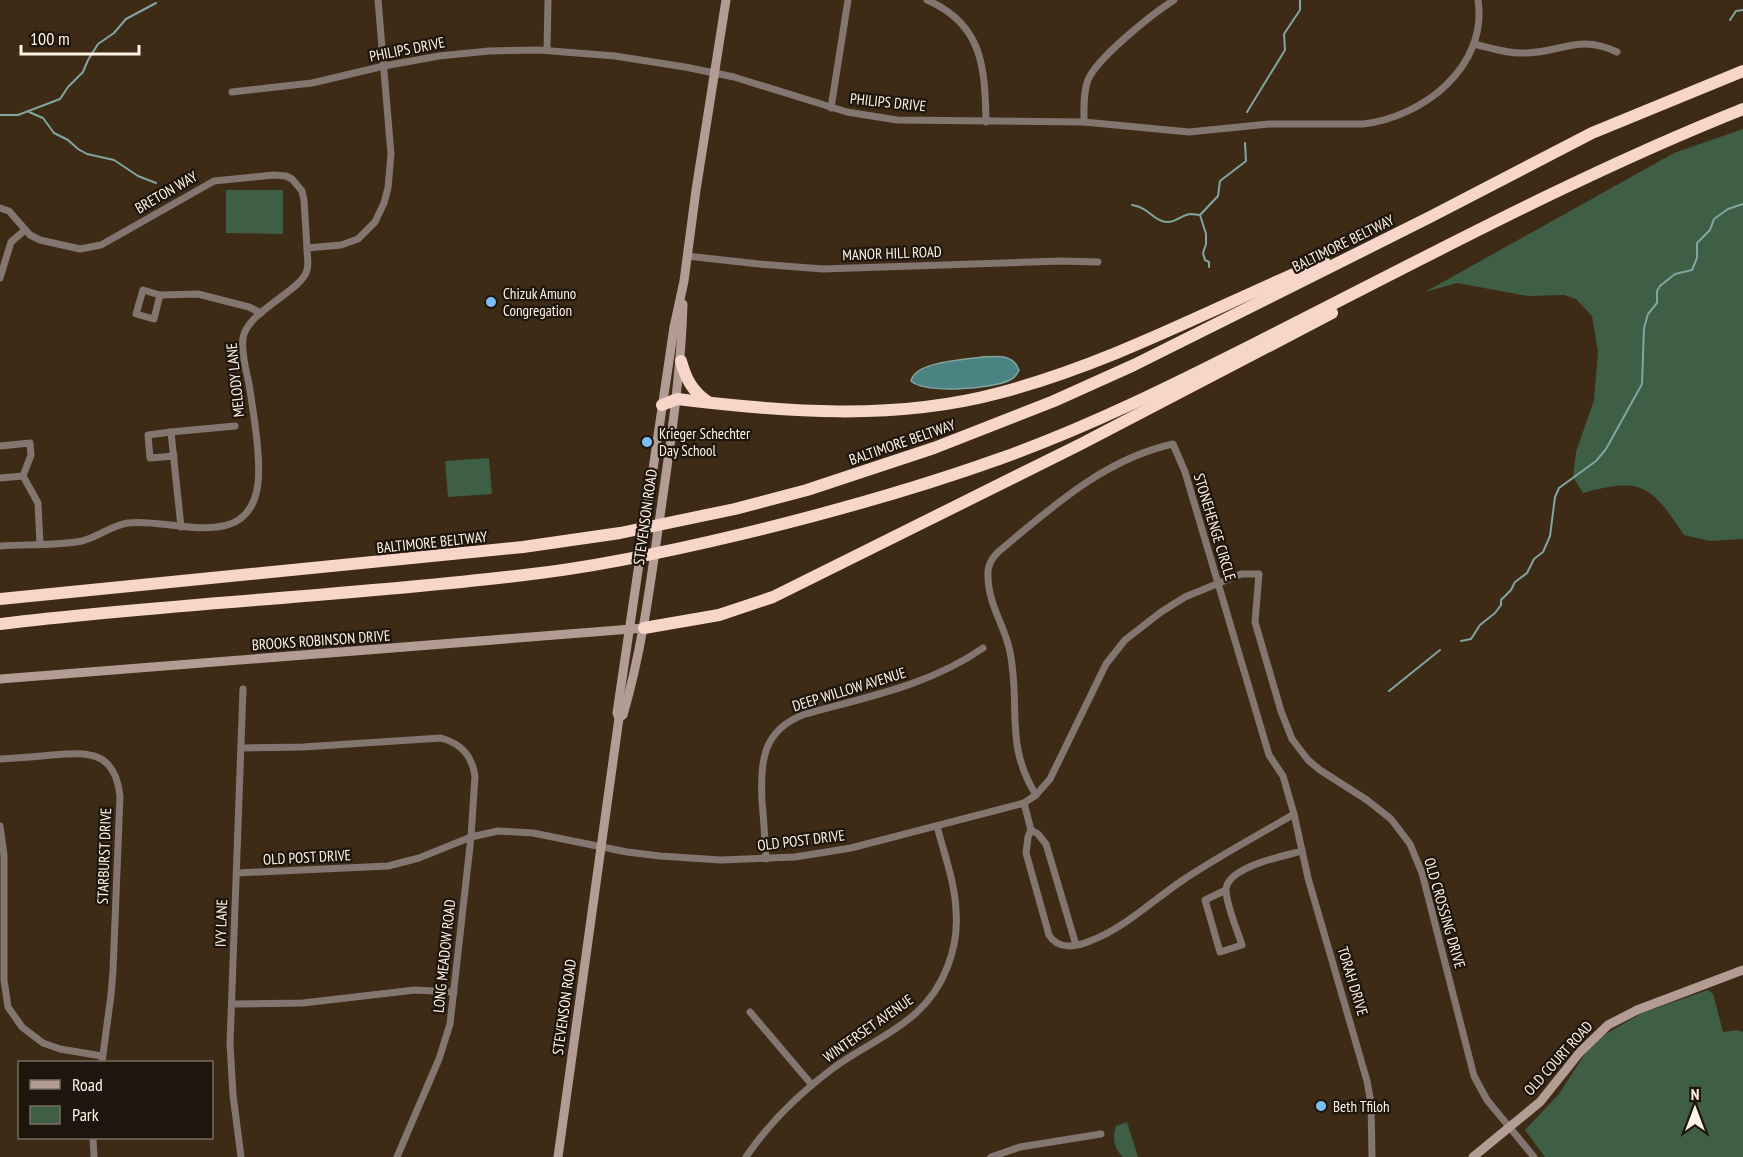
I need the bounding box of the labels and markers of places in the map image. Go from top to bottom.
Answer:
place label: Chizuk Amuno Congregation [503,284,576,320]
marker: Chizuk Amuno Congregation [484,295,498,309]
place label: Krieger Schechter Day School [659,424,751,460]
marker: Krieger Schechter Day School [640,435,654,449]
place label: Beth Tfiloh [1333,1097,1390,1116]
marker: Beth Tfiloh [1314,1099,1328,1113]

